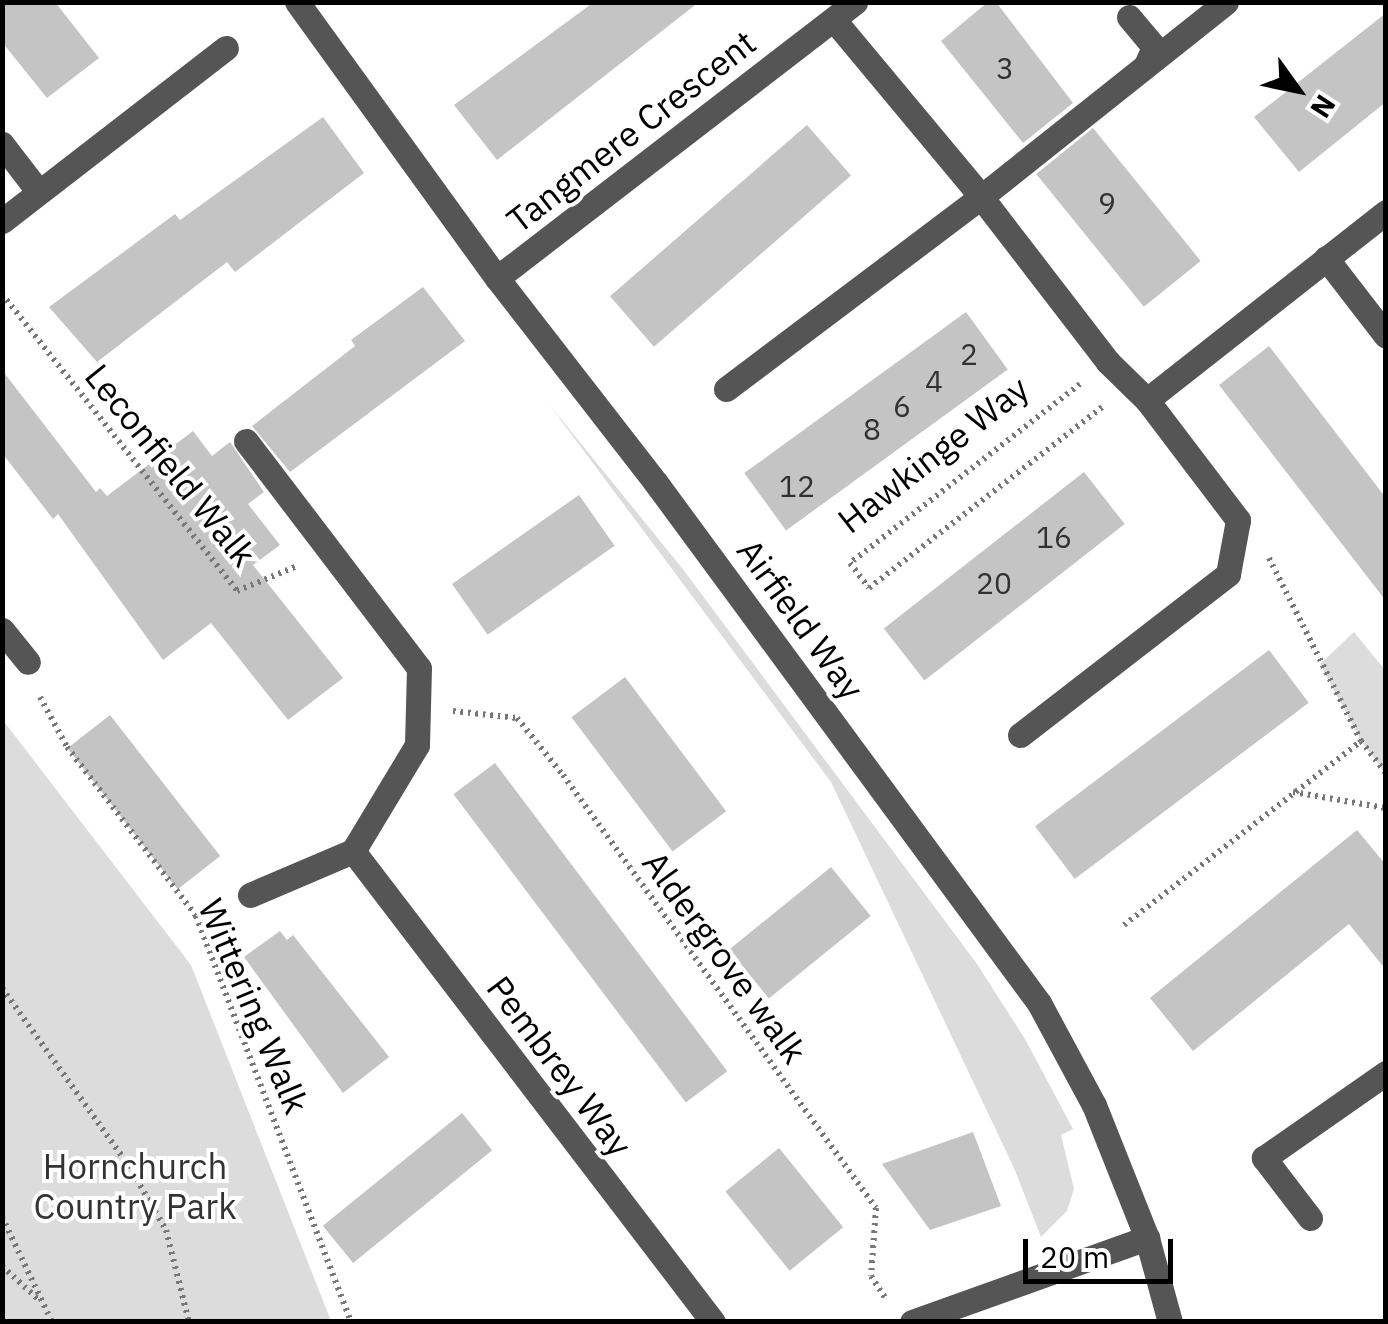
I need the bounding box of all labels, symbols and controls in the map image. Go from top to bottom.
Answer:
street label: Tangmere Crescent [498,21,764,241]
north arrow [1248,40,1348,140]
house number: 3 [996,50,1014,86]
text: N [1303,88,1345,125]
house number: 9 [1098,185,1116,221]
house number: 2 [960,336,978,372]
street label: Leconfield Walk [77,355,265,575]
house number: 4 [925,363,943,399]
street label: Hawkinge Way [830,367,1036,541]
house number: 6 [893,388,911,424]
house number: 8 [863,411,881,447]
house number: 12 [779,468,815,504]
house number: 16 [1036,519,1072,555]
street label: Airfield Way [729,531,873,707]
house number: 20 [976,565,1012,601]
street label: Aldergrove walk [634,843,816,1071]
street label: Wittering Walk [190,892,318,1120]
street label: Pembrey Way [479,968,641,1164]
park label: Hornchurch Country Park [33,1145,237,1227]
scale bar [1028,1219,1178,1281]
text: 20 m [1040,1237,1109,1276]

